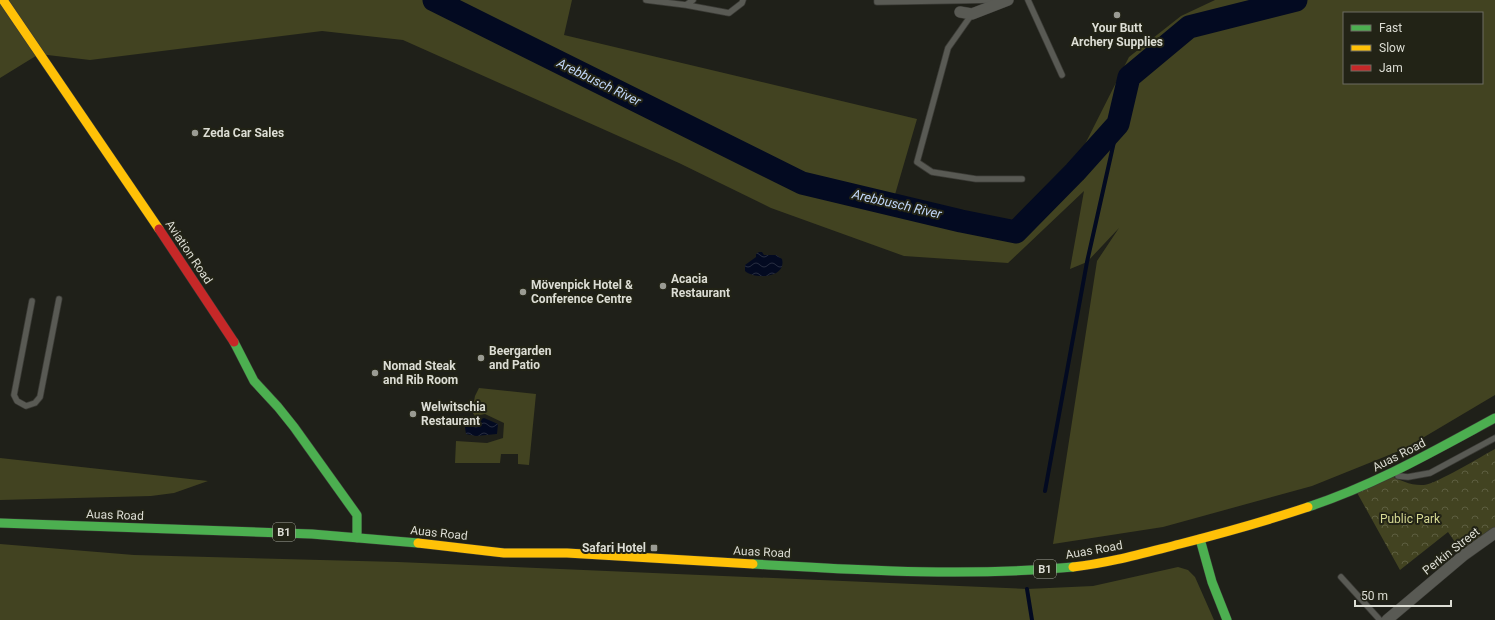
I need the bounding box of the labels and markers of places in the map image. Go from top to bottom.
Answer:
marker: Your Butt Archery Supplies [1112,10,1122,20]
place label: Your Butt Archery Supplies [1071,21,1163,49]
place label: Zeda Car Sales [203,126,284,140]
marker: Zeda Car Sales [190,128,200,138]
place label: Acacia Restaurant [671,272,730,300]
place label: Mövenpick Hotel & Conference Centre [531,278,633,306]
marker: Acacia Restaurant [658,281,668,291]
marker: Mövenpick Hotel & Conference Centre [518,287,528,297]
place label: Beergarden and Patio [489,344,552,372]
marker: Beergarden and Patio [476,353,486,363]
place label: Nomad Steak and Rib Room [383,359,458,387]
marker: Nomad Steak and Rib Room [370,368,380,378]
place label: Welwitschia Restaurant [421,400,486,428]
marker: Welwitschia Restaurant [408,409,418,419]
place label: Safari Hotel [582,541,646,555]
marker: Safari Hotel [649,543,659,553]

